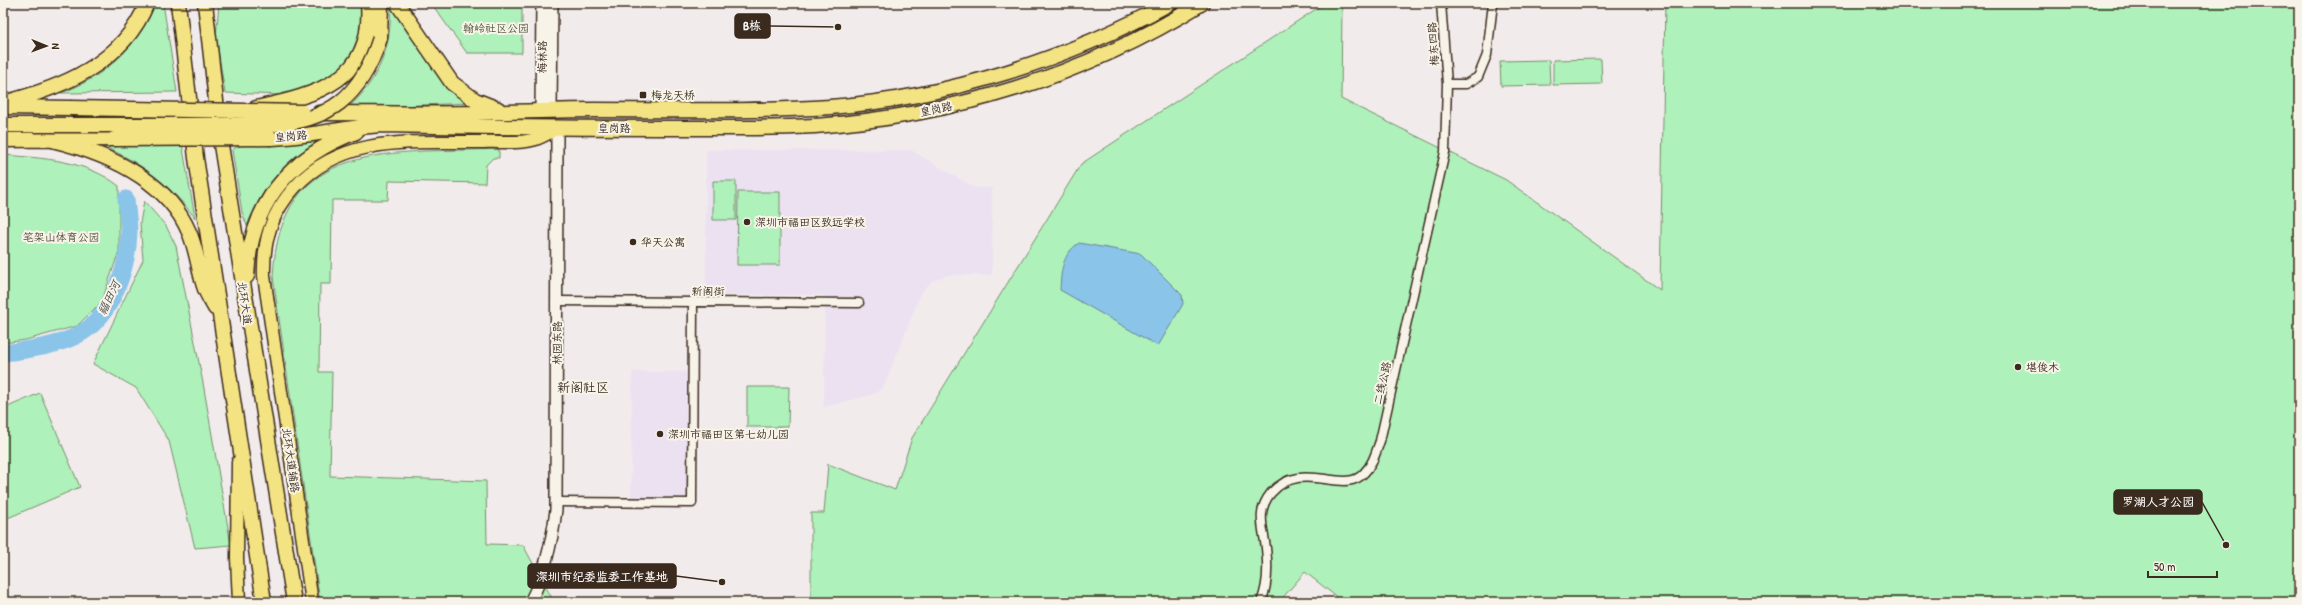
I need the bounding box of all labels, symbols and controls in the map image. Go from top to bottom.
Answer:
callout: B栋 [735,14,770,38]
text: B栋 [743,17,761,34]
park label: 翰岭社区公园 [463,21,529,35]
street label: 梅东四路 [1424,22,1442,66]
north arrow [26,26,66,66]
street label: 梅林路 [535,40,549,74]
text: N [49,43,63,49]
place label: 梅龙天桥 [651,88,695,102]
marker: 梅龙天桥 [638,90,648,100]
street label: 皇岗路 [918,99,954,119]
street label: 皇岗路 [598,121,631,135]
street label: 皇岗路 [274,128,308,144]
place label: 深圳市福田区致远学校 [755,215,865,229]
marker: 深圳市福田区致远学校 [742,217,752,227]
park label: 笔架山体育公园 [23,230,100,244]
place label: 华天公寓 [641,235,685,249]
marker: 华天公寓 [628,237,638,247]
water label: 福田河 [93,276,125,318]
street label: 北环大道 [235,280,255,326]
street label: 新阁街 [692,284,725,298]
street label: 林园东路 [550,321,564,365]
street label: 二线公路 [1370,360,1394,406]
place label: 堪俊木 [2026,360,2059,374]
marker: 堪俊木 [2013,362,2023,372]
district label: 新阁社区 [557,378,609,396]
street label: 北环大道辅路 [279,426,303,494]
place label: 深圳市福田区第七幼儿园 [668,427,789,441]
marker: 深圳市福田区第七幼儿园 [655,429,665,439]
callout: 罗湖人才公园 [2114,490,2202,514]
text: 罗湖人才公园 [2122,493,2194,510]
scale bar [2148,553,2217,579]
text: 50 m [2154,558,2175,575]
callout: 深圳市纪委监委工作基地 [528,564,676,588]
text: 深圳市纪委监委工作基地 [536,568,668,585]

